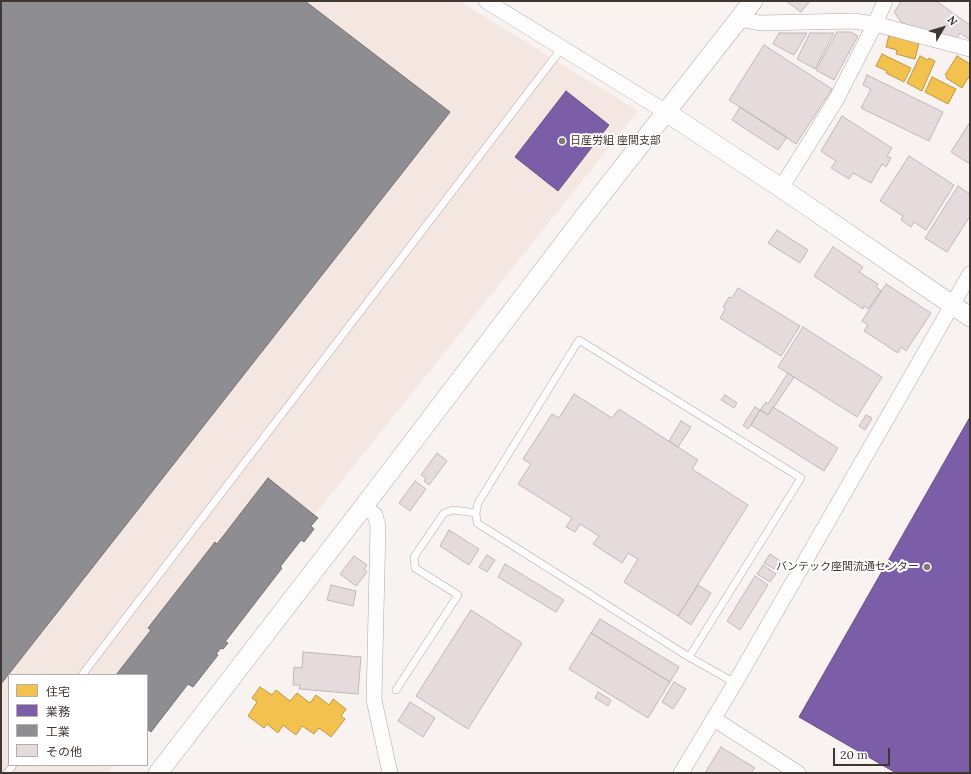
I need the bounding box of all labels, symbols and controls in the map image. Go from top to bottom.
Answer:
north arrow [923,8,963,48]
text: N [944,13,961,28]
place label: 日産労組 座間支部 [570,134,661,148]
marker: 日産労組 座間支部 [557,136,567,146]
place label: バンテック座間流通センター [776,560,919,574]
marker: バンテック座間流通センター [922,562,932,572]
legend [8,674,148,766]
text: 住宅 [46,684,70,699]
text: 業務 [46,704,70,719]
text: 工業 [46,724,70,739]
scale bar [835,740,892,766]
text: その他 [46,744,82,759]
text: 20 m [840,747,868,762]

